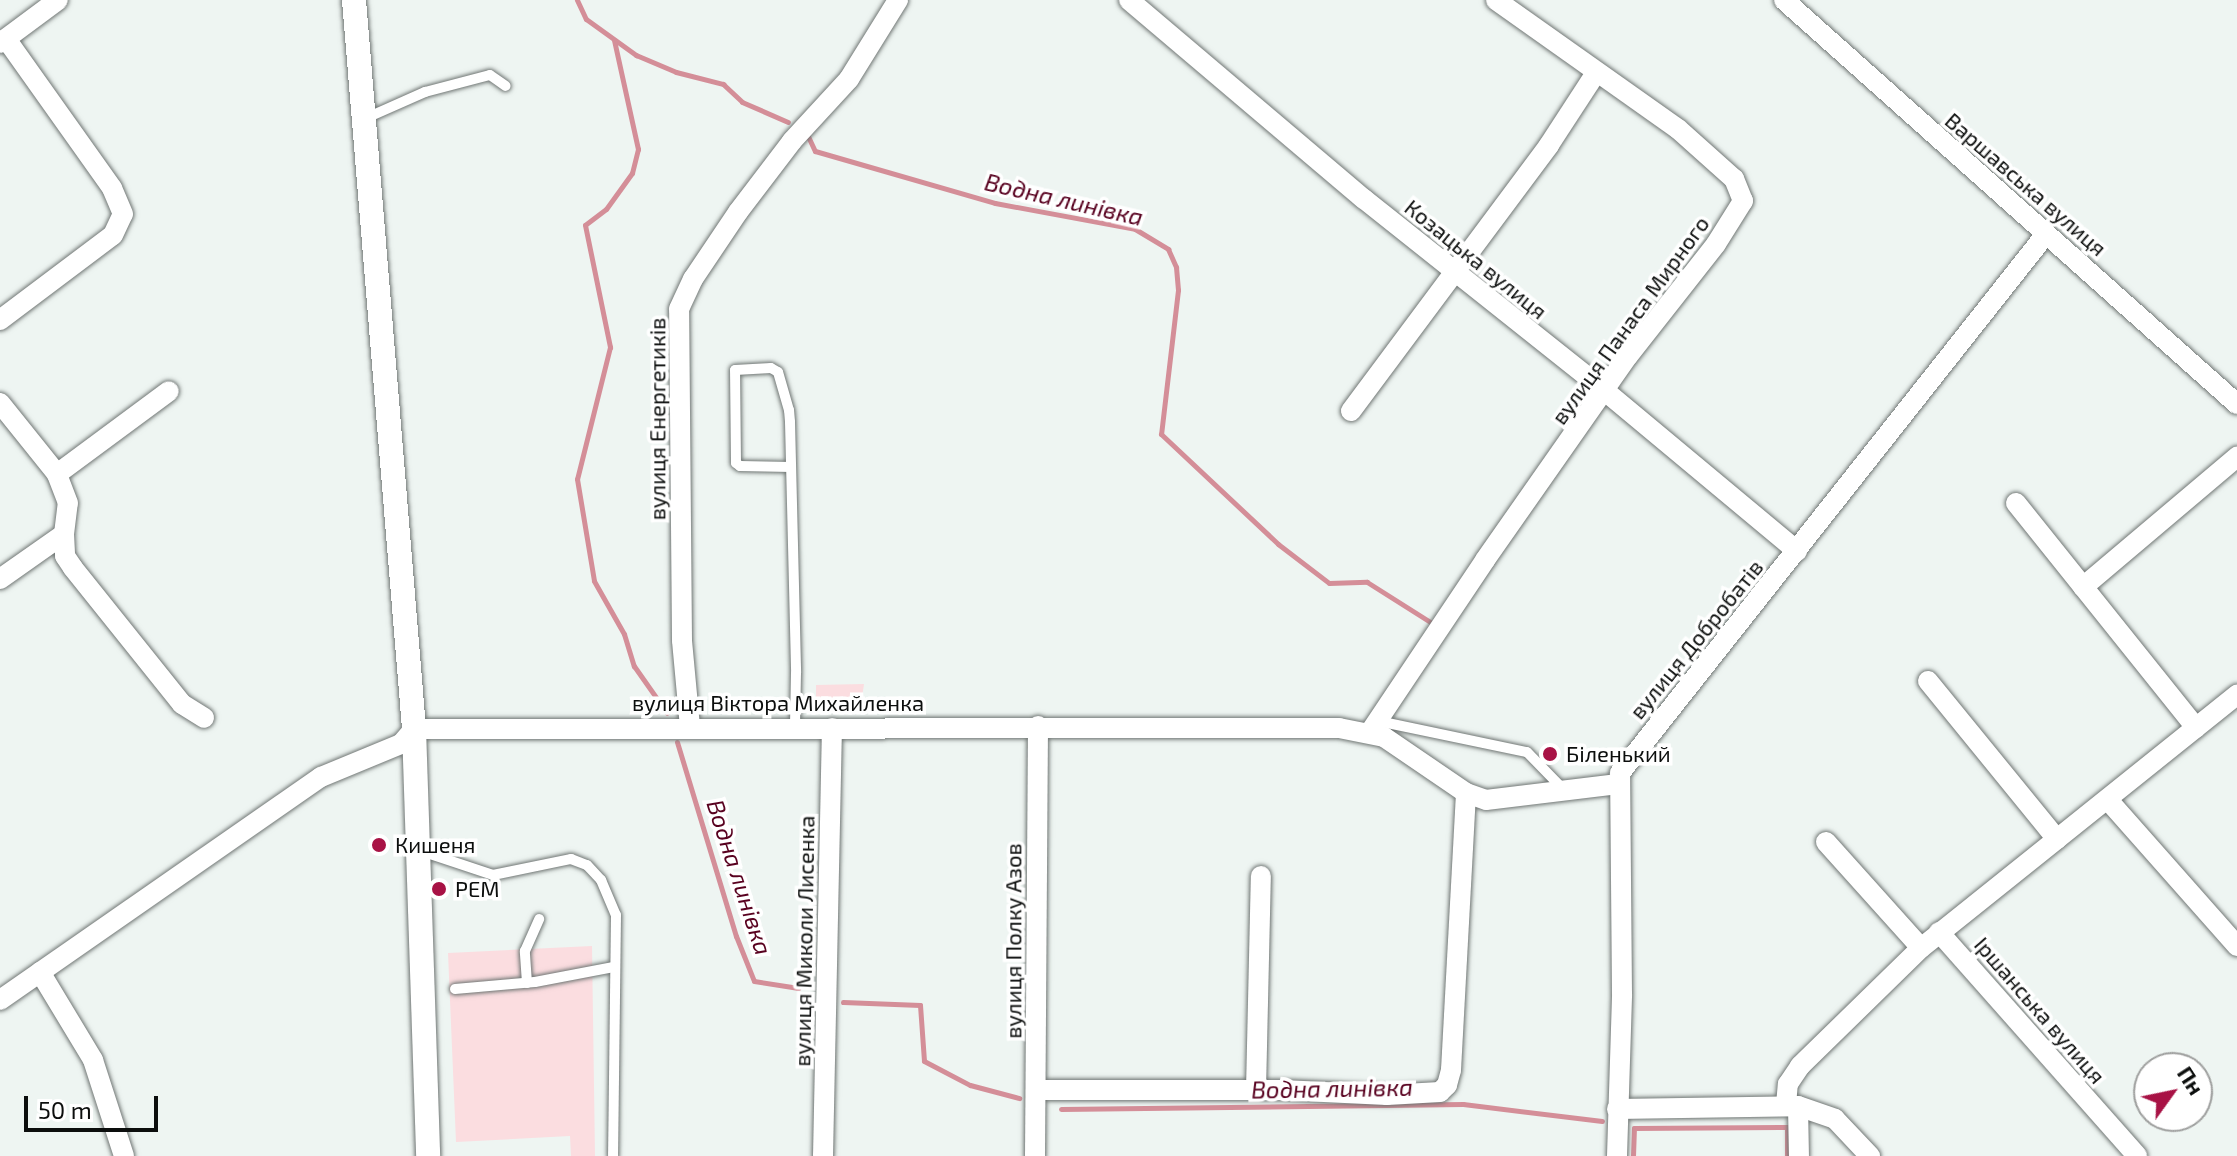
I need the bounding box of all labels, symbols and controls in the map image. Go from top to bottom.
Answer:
street label: Варшавська вулиця [1940,107,2112,261]
water label: Водна линівка [982,167,1146,231]
street label: Козацька вулиця [1400,194,1552,324]
street label: вулиця Панаса Мирного [1546,211,1714,429]
street label: вулиця Енергетиків [644,318,670,520]
street label: вулиця Добробатів [1624,554,1768,724]
street label: вулиця Віктора Михайленка [632,690,924,716]
place label: Біленький [1566,741,1671,767]
marker: Біленький [1541,745,1559,763]
water label: Водна линівка [701,796,779,958]
street label: вулиця Миколи Лисенка [789,815,819,1067]
place label: Кишеня [395,832,475,858]
marker: Кишеня [370,836,388,854]
street label: вулиця Полку Азов [1000,843,1026,1039]
place label: РЕМ [455,876,500,902]
marker: РЕМ [430,880,448,898]
street label: Іршанська вулиця [1969,931,2111,1089]
north arrow [2133,1052,2213,1132]
text: Пн [2173,1061,2210,1099]
water label: Водна линівка [1251,1072,1413,1104]
scale bar [28,1080,162,1130]
text: 50 m [38,1095,92,1124]

